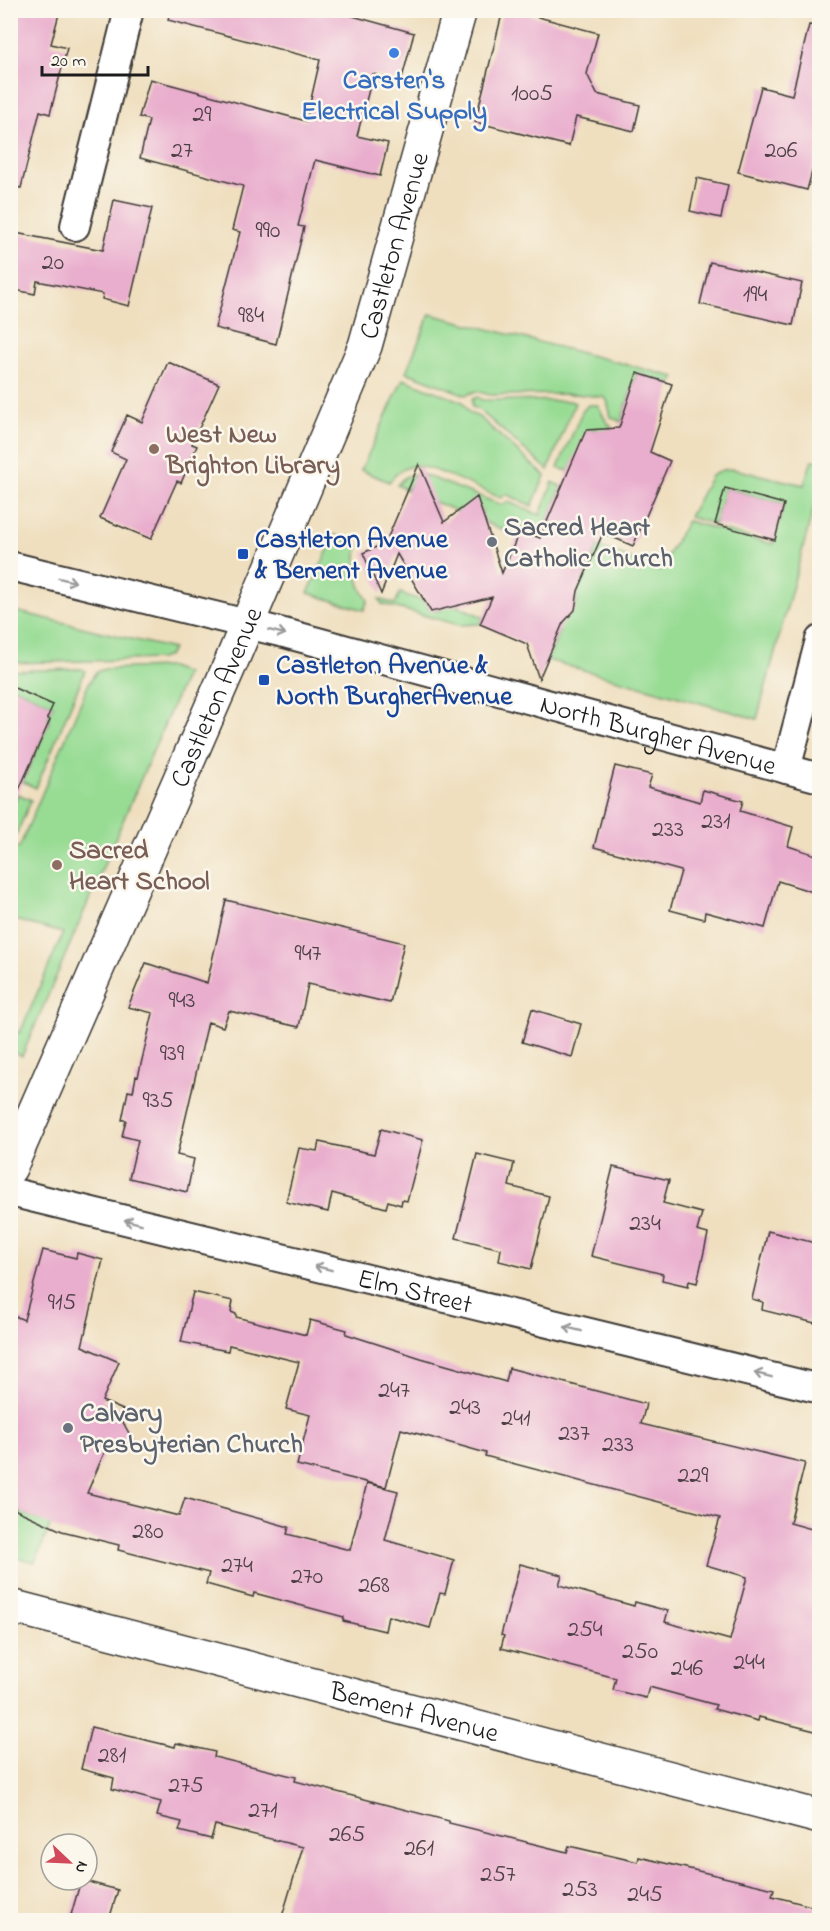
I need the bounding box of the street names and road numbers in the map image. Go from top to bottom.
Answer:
street label: Castleton Avenue [351,147,441,344]
street label: Castleton Avenue [162,601,274,794]
street label: North Burgher Avenue [535,686,781,788]
street label: Elm Street [353,1260,476,1326]
street label: Bement Avenue [324,1673,503,1755]

